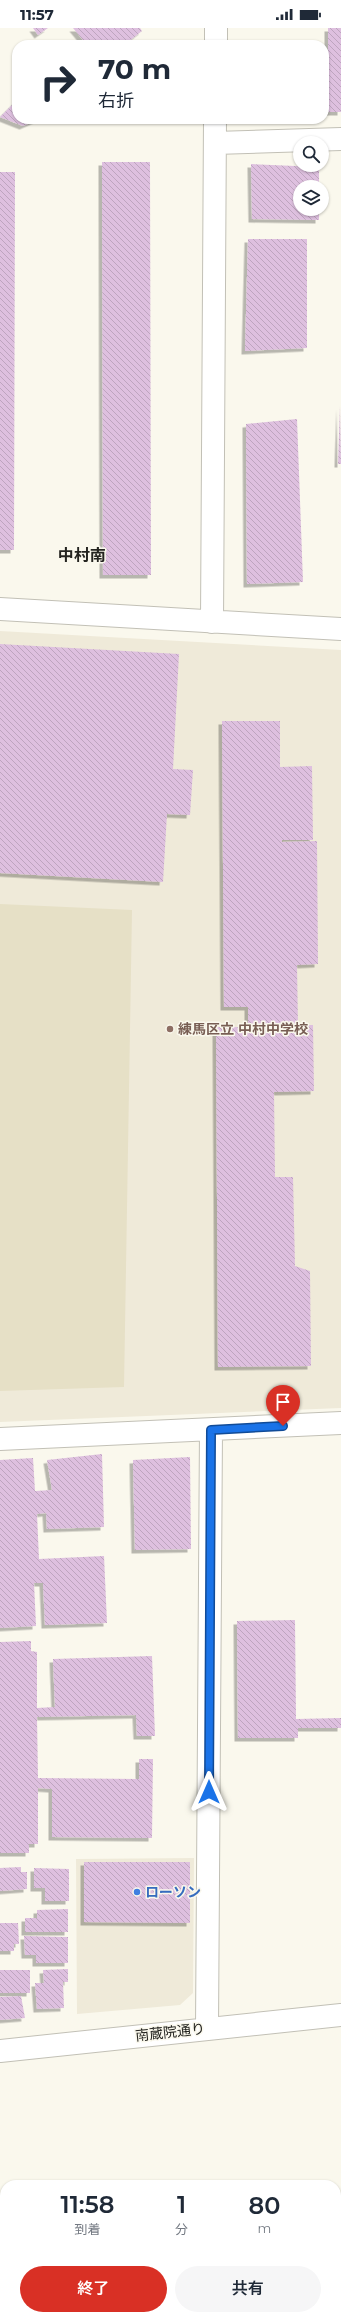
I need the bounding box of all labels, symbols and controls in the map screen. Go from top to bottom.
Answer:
text: 11:57 [20,5,54,24]
text: 70 m [98,52,171,86]
icon: right [32,56,84,108]
text: 右折 [98,90,134,112]
map controls [293,136,329,216]
button: search [293,136,329,172]
button: layers [293,180,329,216]
district label: 中村南 [58,546,106,565]
place label: 練馬区立 中村中学校 [178,1020,308,1038]
marker: 練馬区立 中村中学校 [165,1024,175,1034]
pin [266,1385,300,1426]
icon: arrive [272,1391,294,1413]
position arrow [188,1771,230,1813]
place label: ローソン [145,1883,201,1901]
marker: ローソン [132,1887,142,1897]
street label: 南蔵院通り [134,2019,206,2045]
text: 11:58 [61,2190,114,2219]
text: 1 [177,2190,186,2219]
text: 80 [249,2191,280,2220]
text: m [258,2220,271,2236]
text: 到着 [74,2221,100,2237]
text: 分 [175,2221,188,2237]
button: 終了 [20,2266,167,2312]
button: 共有 [175,2266,321,2312]

